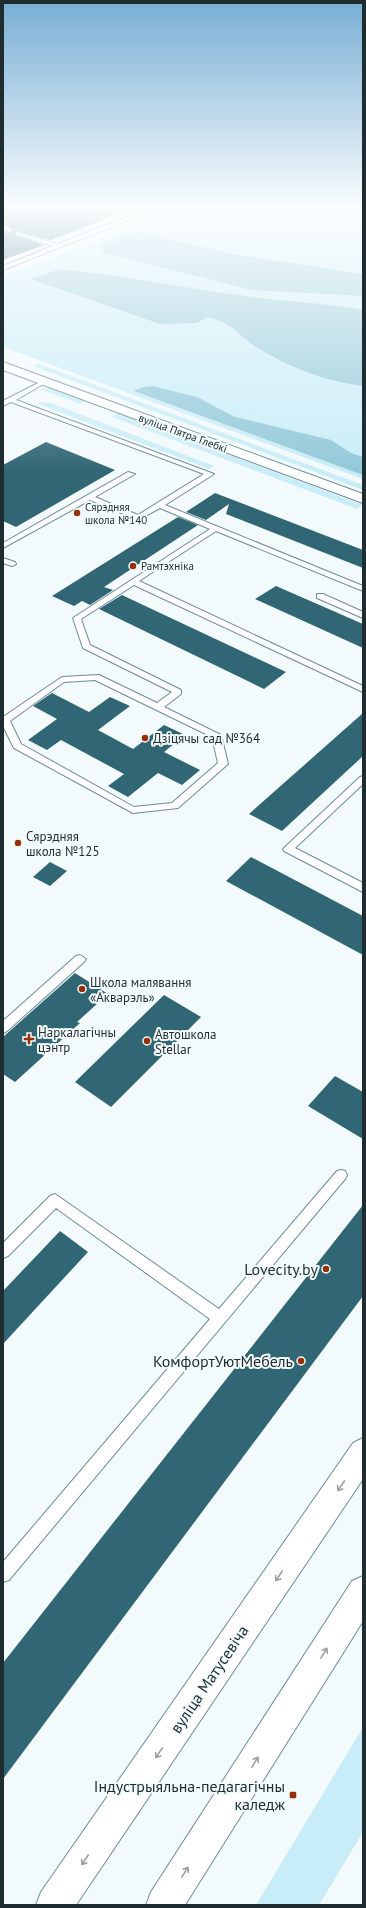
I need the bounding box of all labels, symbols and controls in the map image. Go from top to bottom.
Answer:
street label: вуліца Пятра Глебкі [137,410,229,456]
place label: Сярэдняя школа №140 [85,500,147,527]
marker: Сярэдняя школа №140 [72,508,82,518]
place label: Рамтэхніка [141,559,194,573]
marker: Рамтэхніка [128,561,138,571]
place label: Дзіцячы сад №364 [153,730,260,747]
marker: Дзіцячы сад №364 [140,733,150,743]
place label: Сярэдняя школа №125 [26,828,100,860]
marker: Сярэдняя школа №125 [13,838,23,848]
place label: Школа малявання «Акварэль» [90,974,192,1006]
marker: Школа малявання «Акварэль» [77,984,87,994]
place label: Наркалагічны цэнтр [38,1024,116,1056]
place label: Автошкола Stellar [155,1026,217,1058]
marker: Наркалагічны цэнтр [23,1033,35,1045]
marker: Автошкола Stellar [142,1036,152,1046]
place label: Lovecity.by [244,1259,319,1279]
marker: Lovecity.by [321,1264,331,1274]
place label: КомфортУютМебель [153,1351,293,1371]
marker: КомфортУютМебель [296,1356,306,1366]
one-way arrow [337,1480,345,1491]
one-way arrow [275,1570,283,1581]
street label: вуліца Матусевіча [166,1621,252,1737]
one-way arrow [321,1647,329,1659]
one-way arrow [155,1747,163,1758]
one-way arrow [251,1757,259,1768]
place label: Індустрыяльна-педагагічны каледж [94,1776,285,1814]
marker: Індустрыяльна-педагагічны каледж [288,1790,298,1800]
one-way arrow [81,1854,89,1865]
one-way arrow [181,1867,189,1878]

